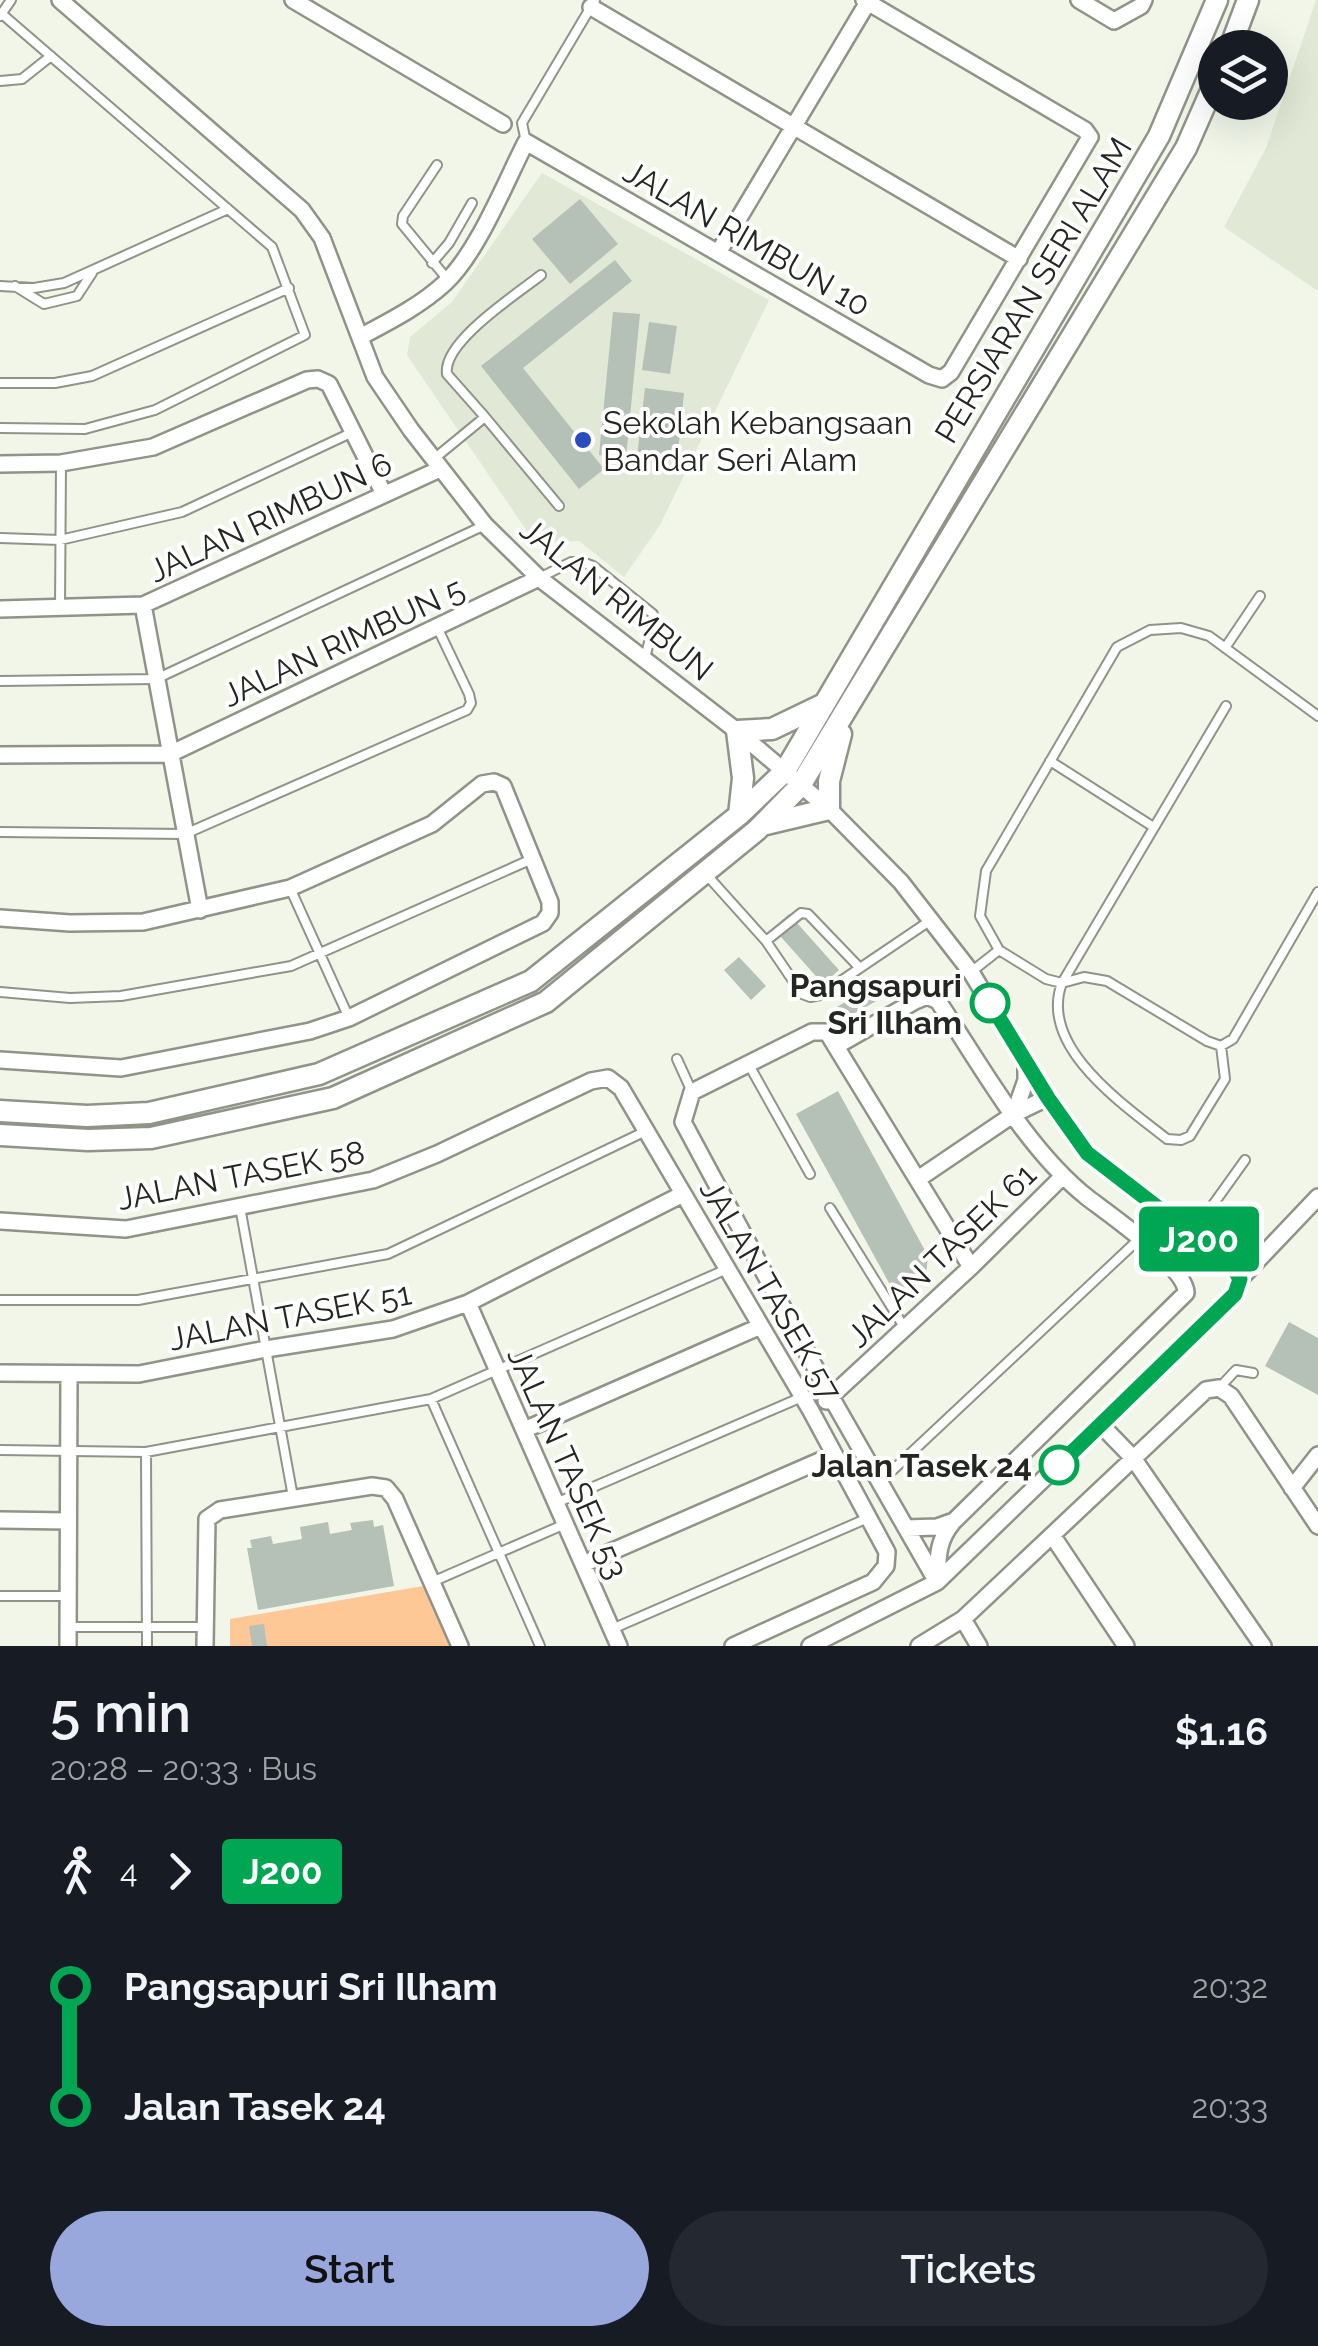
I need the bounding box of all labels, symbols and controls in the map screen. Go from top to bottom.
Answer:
map controls [1198,30,1288,120]
button: layers [1198,30,1288,120]
street label: PERSIARAN SERI ALAM [927,131,1139,449]
street label: JALAN RIMBUN 10 [617,152,877,324]
place label: Sekolah Kebangsaan Bandar Seri Alam [603,404,912,478]
marker: Sekolah Kebangsaan Bandar Seri Alam [572,429,594,451]
street label: JALAN RIMBUN 6 [142,444,398,590]
street label: JALAN RIMBUN [513,510,721,688]
street label: JALAN RIMBUN 5 [216,570,470,714]
place label: Pangsapuri Sri Ilham [790,967,962,1041]
marker: Pangsapuri Sri Ilham [971,984,1009,1022]
street label: JALAN TASEK 58 [114,1133,368,1217]
street label: JALAN TASEK 61 [839,1156,1043,1354]
street label: JALAN TASEK 57 [693,1173,849,1407]
line badge: J200 [1129,1206,1269,1272]
text: J200 [1159,1219,1239,1260]
street label: JALAN TASEK 51 [166,1274,414,1358]
street label: JALAN TASEK 53 [500,1342,636,1584]
marker: Jalan Tasek 24 [1040,1446,1078,1484]
place label: Jalan Tasek 24 [811,1447,1032,1484]
text: 5 min [50,1680,191,1745]
text: $1.16 [1175,1709,1268,1754]
text: 20:28 – 20:33 · Bus [50,1750,317,1787]
icon: walk [50,1844,105,1899]
icon: forward [152,1844,207,1899]
text: J200 [242,1851,322,1892]
text: 4 [120,1853,137,1890]
text: Pangsapuri Sri Ilham [124,1964,498,2009]
text: 20:32 [1192,1968,1268,2005]
text: Jalan Tasek 24 [124,2084,386,2129]
text: 20:33 [1192,2088,1268,2125]
button: Start [50,2211,649,2326]
button: Tickets [669,2211,1268,2326]

